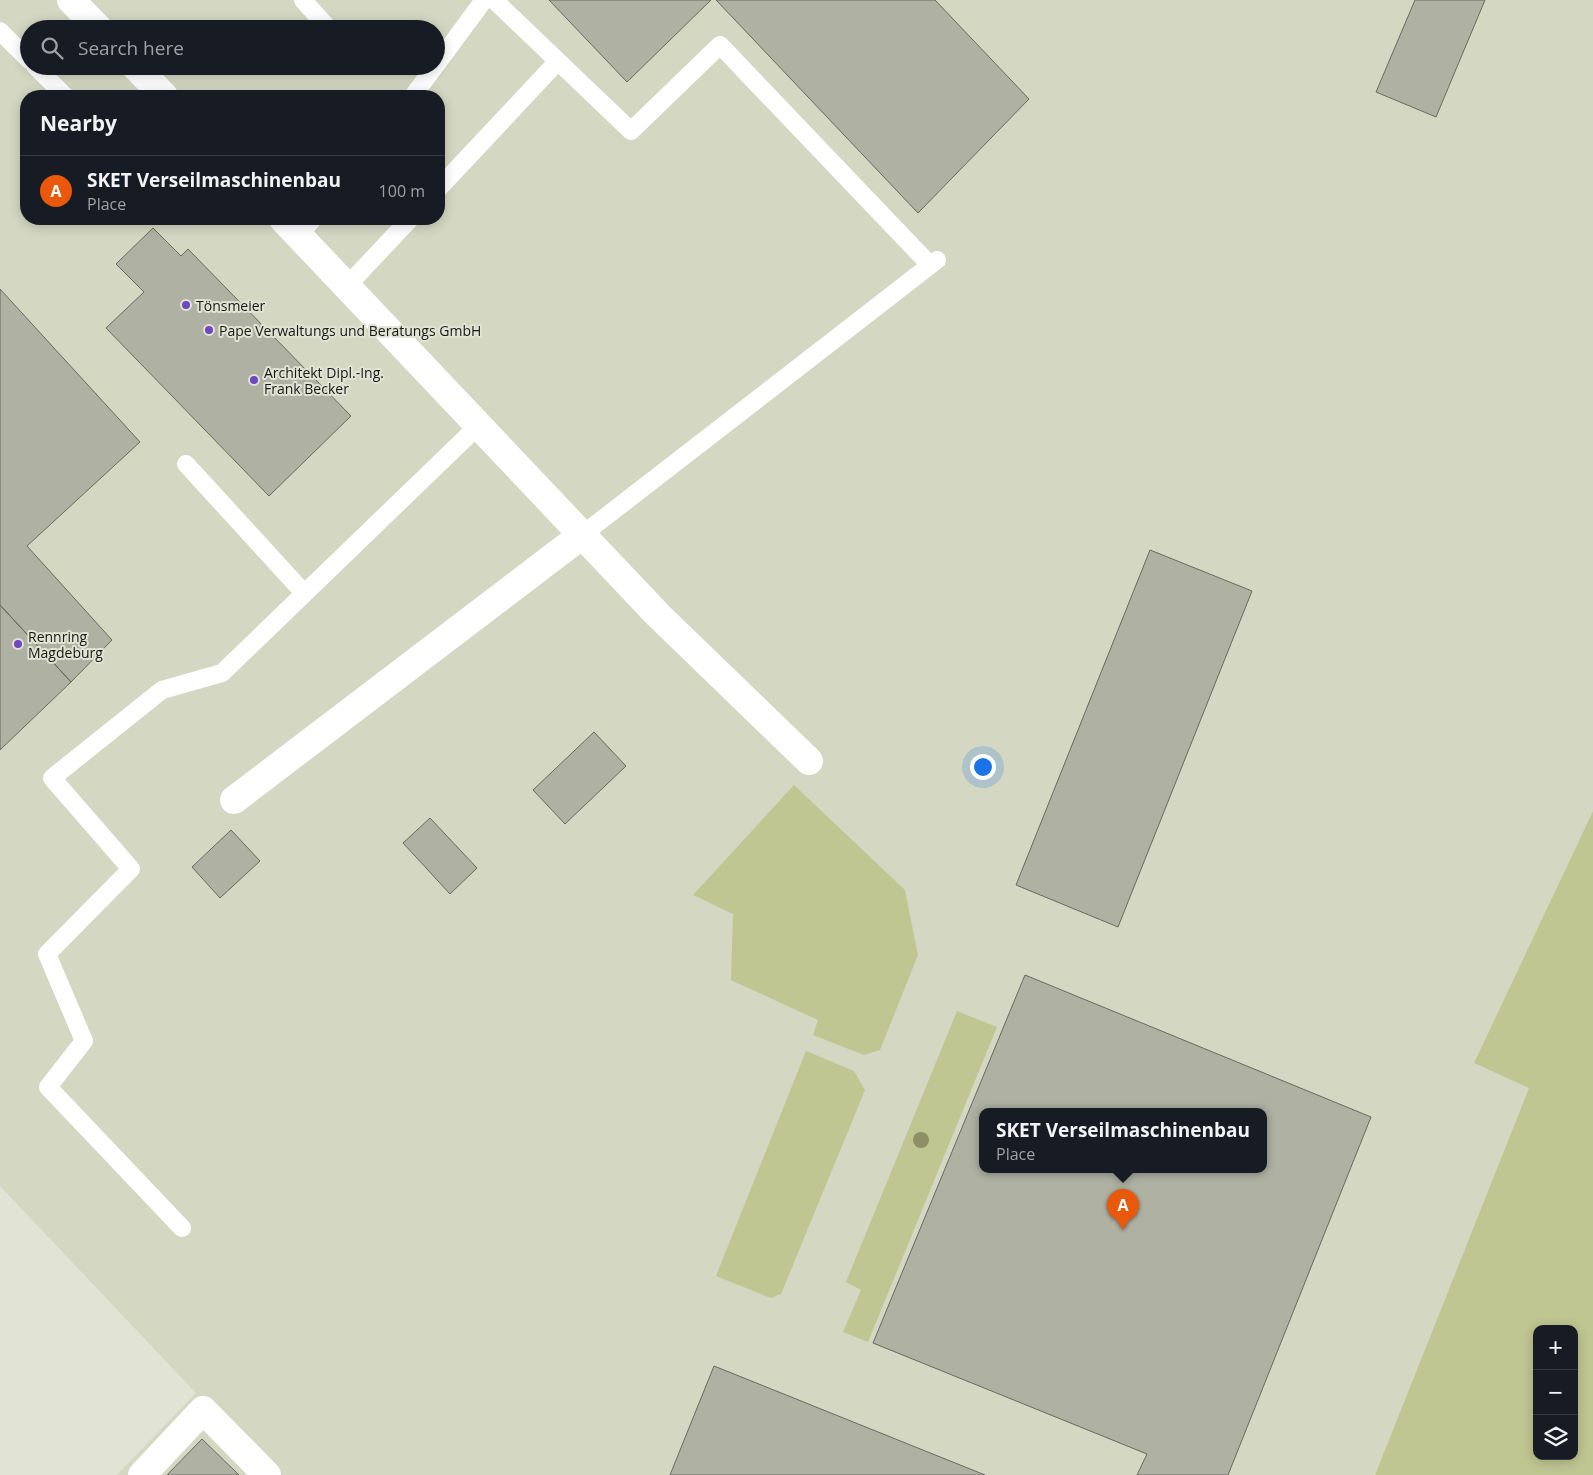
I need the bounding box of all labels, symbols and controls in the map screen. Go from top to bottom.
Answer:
search box [20,20,445,75]
icon: search [38,34,66,62]
text: Search here [78,35,184,61]
text: Nearby [40,109,117,137]
text: SKET Verseilmaschinenbau [87,167,341,193]
text: A [50,180,62,202]
text: 100 m [379,180,425,202]
text: Place [87,193,126,215]
place label: Tönsmeier [196,296,266,315]
marker: Tönsmeier [180,299,192,311]
place label: Pape Verwaltungs und Beratungs GmbH [219,321,481,340]
marker: Pape Verwaltungs und Beratungs GmbH [203,324,215,336]
place label: Architekt Dipl.-Ing. Frank Becker [264,363,384,398]
marker: Architekt Dipl.-Ing. Frank Becker [248,374,260,386]
place label: Rennring Magdeburg [28,627,103,662]
marker: Rennring Magdeburg [12,638,24,650]
your location [970,754,996,780]
popup [979,1108,1267,1173]
text: SKET Verseilmaschinenbau [996,1117,1250,1143]
text: Place [996,1143,1035,1165]
pin: A [1107,1189,1139,1230]
map controls [1533,1325,1578,1460]
button: + [1533,1325,1578,1370]
button: − [1533,1370,1578,1415]
button: layers [1533,1415,1578,1460]

